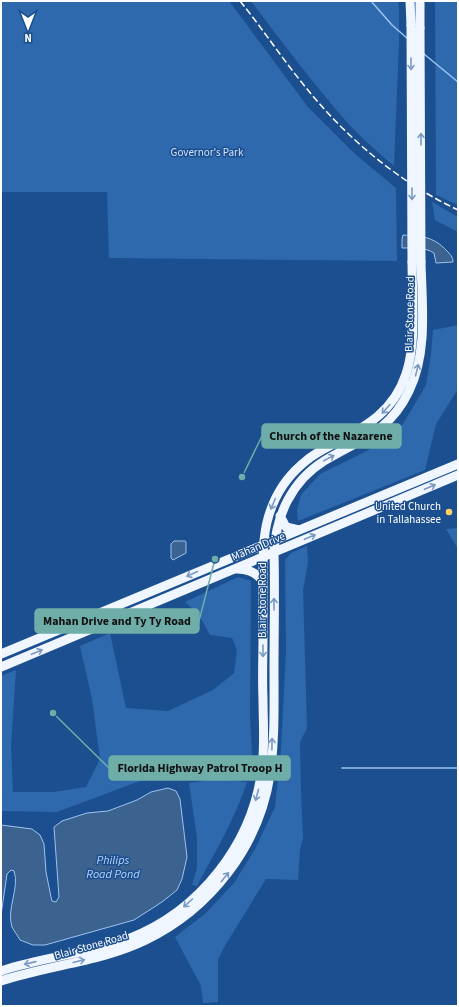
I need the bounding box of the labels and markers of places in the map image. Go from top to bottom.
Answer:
callout: Church of the Nazarene [262,424,401,448]
place label: United Church in Tallahassee [375,499,442,527]
marker: United Church in Tallahassee [444,507,454,517]
callout: Mahan Drive and Ty Ty Road [35,609,199,633]
callout: Florida Highway Patrol Troop H [109,756,290,780]

